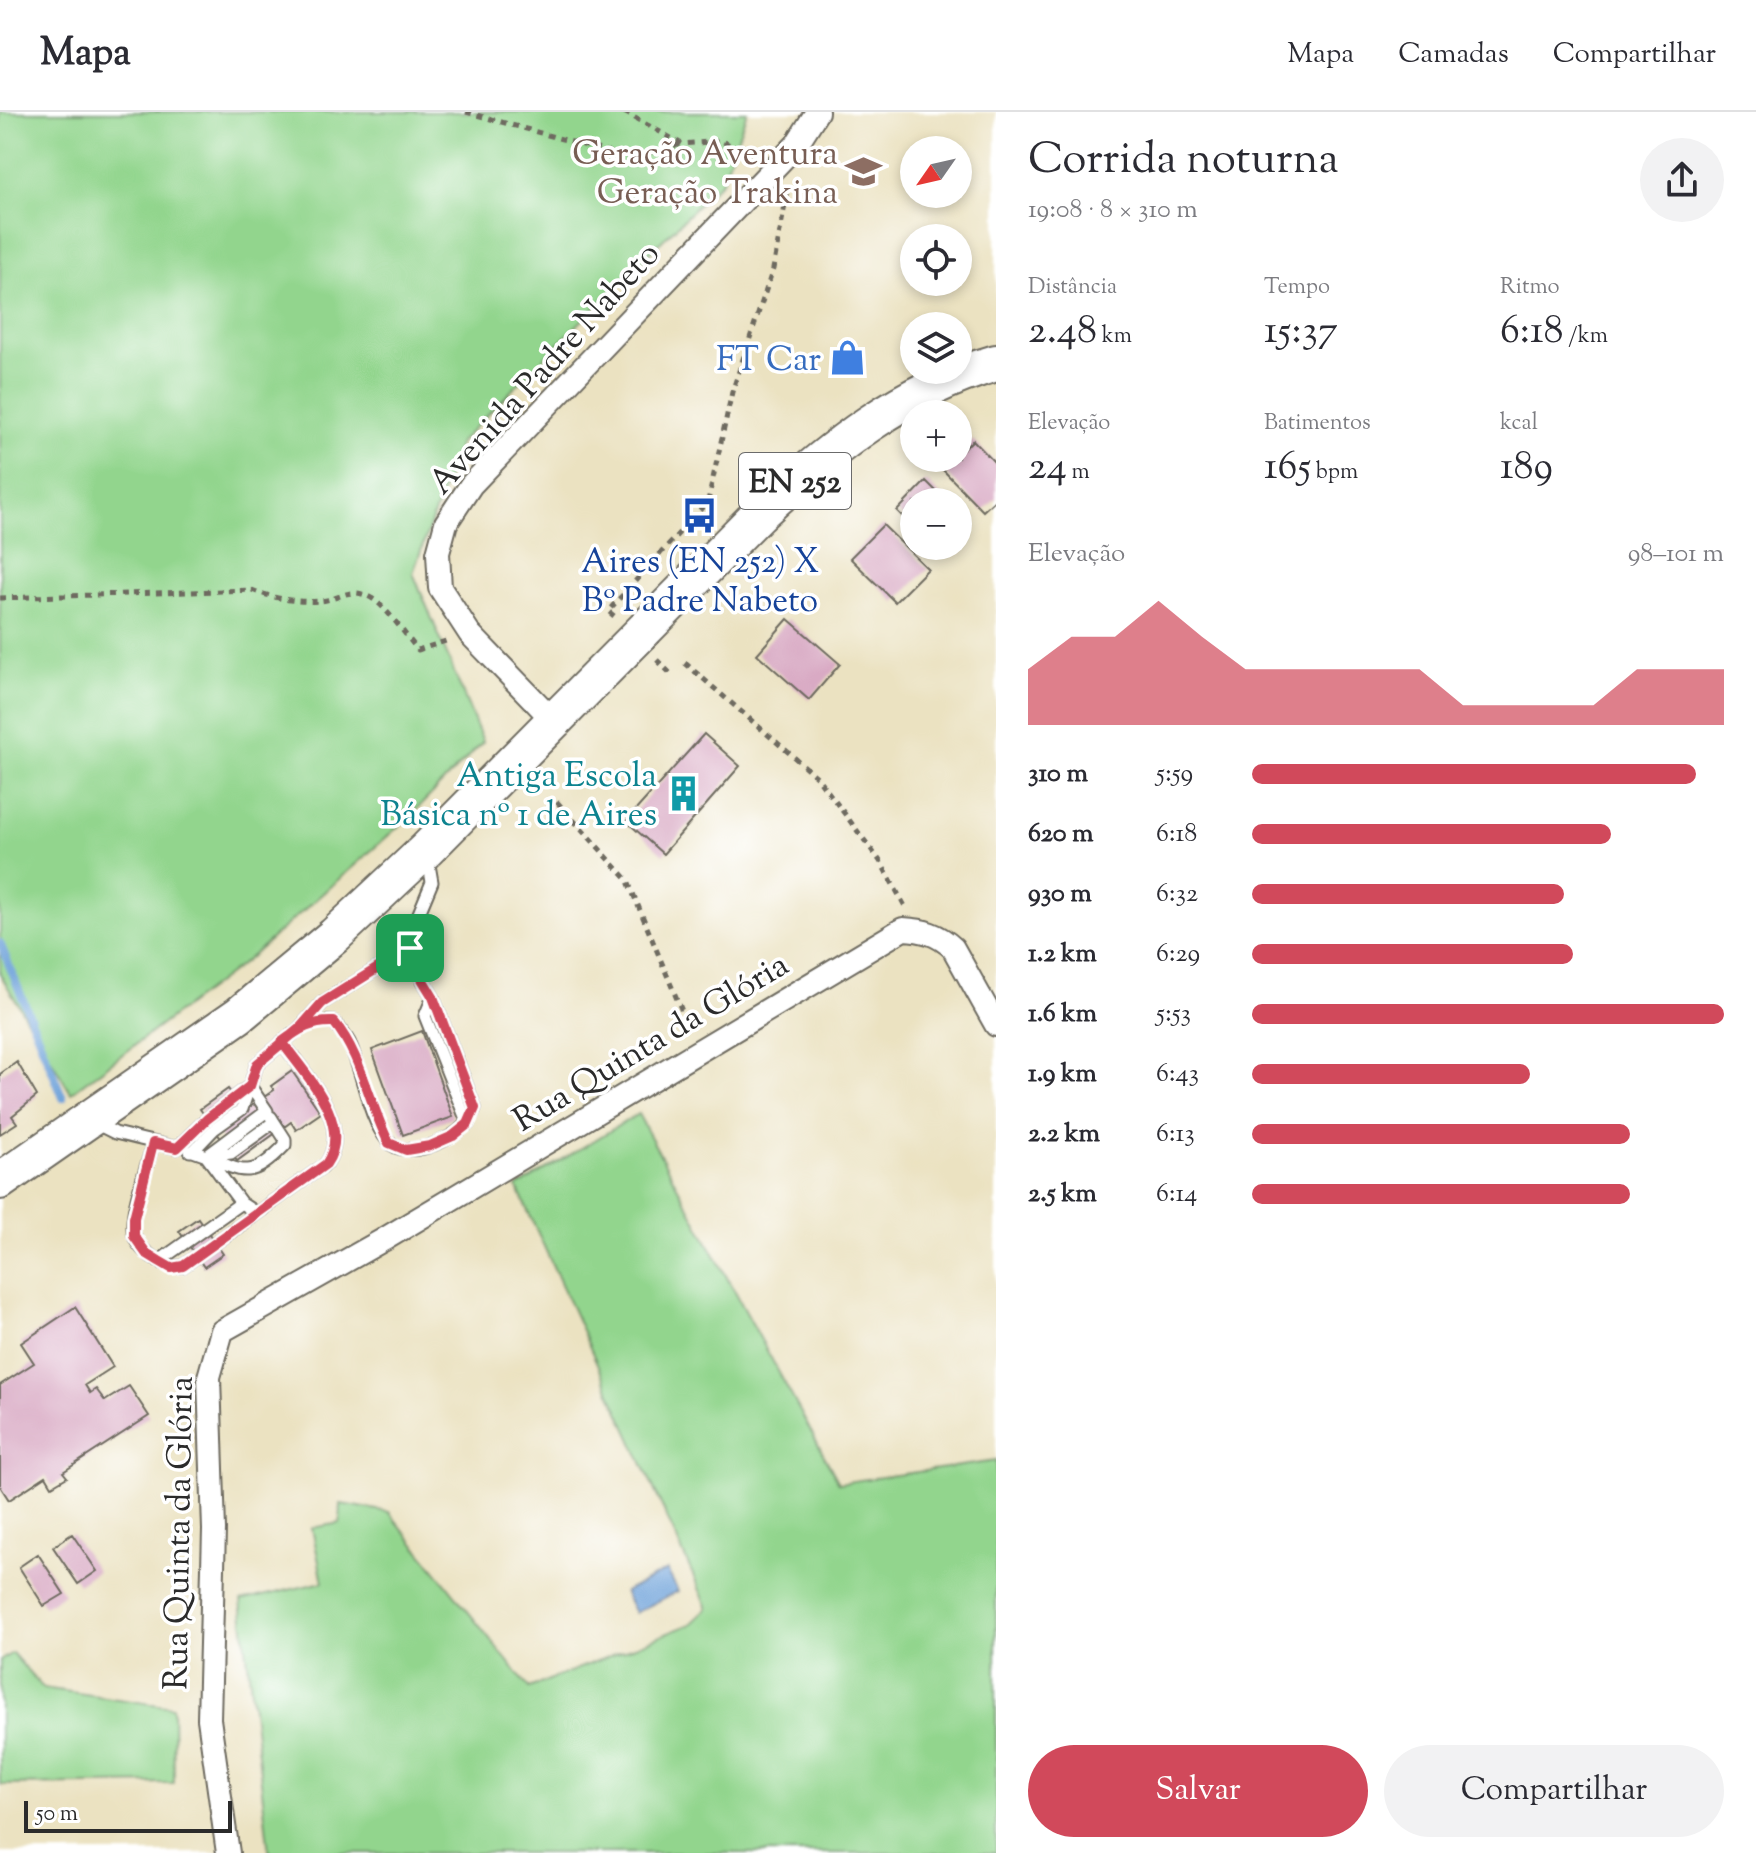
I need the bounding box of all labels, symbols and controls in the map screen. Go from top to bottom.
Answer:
text: Mapa [40,28,131,82]
text: Mapa [1287,35,1354,75]
text: Camadas [1398,35,1509,75]
text: Compartilhar [1553,35,1716,75]
text: Corrida noturna [1028,130,1339,193]
place label: Geração Aventura Geração Trakina [572,131,838,219]
north arrow [900,136,972,208]
map controls [900,136,972,560]
button: share [1640,138,1724,222]
school or university icon: Geração Aventura Geração Trakina [845,153,883,191]
text: 19:08 · 8 × 310 m [1028,192,1198,229]
button: locate [900,224,972,296]
street label: Avenida Padre Nabeto [418,232,673,507]
text: Distância [1028,272,1117,304]
text: Tempo [1264,272,1330,304]
text: Ritmo [1500,272,1559,304]
text: 2.48 [1028,304,1097,361]
text: 15:37 [1264,304,1338,361]
text: 6:18 [1500,304,1563,361]
button: layers [900,312,972,384]
text: km [1097,321,1132,353]
text: /km [1563,321,1608,353]
place label: FT Car [716,337,821,386]
shop icon: FT Car [828,339,866,377]
button: + [900,400,972,472]
text: Elevação [1028,408,1110,440]
text: Batimentos [1264,408,1371,440]
text: kcal [1500,408,1538,440]
text: 24 [1028,440,1067,497]
text: 165 [1264,440,1311,497]
text: 189 [1500,440,1553,497]
road number: EN 252 [739,453,851,509]
text: m [1067,457,1090,489]
text: bpm [1311,457,1358,489]
button: − [900,488,972,560]
bus stop icon: Aires (EN 252) X Bº Padre Nabeto [681,497,719,535]
text: Elevação [1028,536,1125,573]
text: 98–101 m [1628,536,1724,573]
place label: Aires (EN 252) X Bº Padre Nabeto [581,539,819,627]
place label: Antiga Escola Básica nº 1 de Aires [380,753,657,841]
text: 310 m [1028,756,1088,793]
text: 5:59 [1156,756,1193,793]
building icon: Antiga Escola Básica nº 1 de Aires [664,775,702,813]
text: 620 m [1028,816,1094,853]
text: 6:18 [1156,816,1197,853]
text: 930 m [1028,876,1092,913]
text: 6:32 [1156,876,1198,913]
pin [376,914,444,982]
icon: arrive [388,926,432,970]
text: 1.2 km [1028,936,1097,973]
text: 6:29 [1156,936,1200,973]
street label: Rua Quinta da Glória [505,942,799,1146]
text: 1.6 km [1028,996,1097,1033]
text: 5:53 [1156,996,1191,1033]
text: 1.9 km [1028,1056,1097,1093]
text: 6:43 [1156,1056,1199,1093]
text: 2.2 km [1028,1116,1100,1153]
text: 6:13 [1156,1116,1195,1153]
text: 2.5 km [1028,1176,1097,1213]
text: 6:14 [1156,1176,1197,1213]
street label: Rua Quinta da Glória [153,1376,208,1690]
button: Salvar [1028,1745,1368,1837]
button: Compartilhar [1384,1745,1724,1837]
scale bar [24,1797,232,1833]
text: 50 m [36,1799,78,1831]

